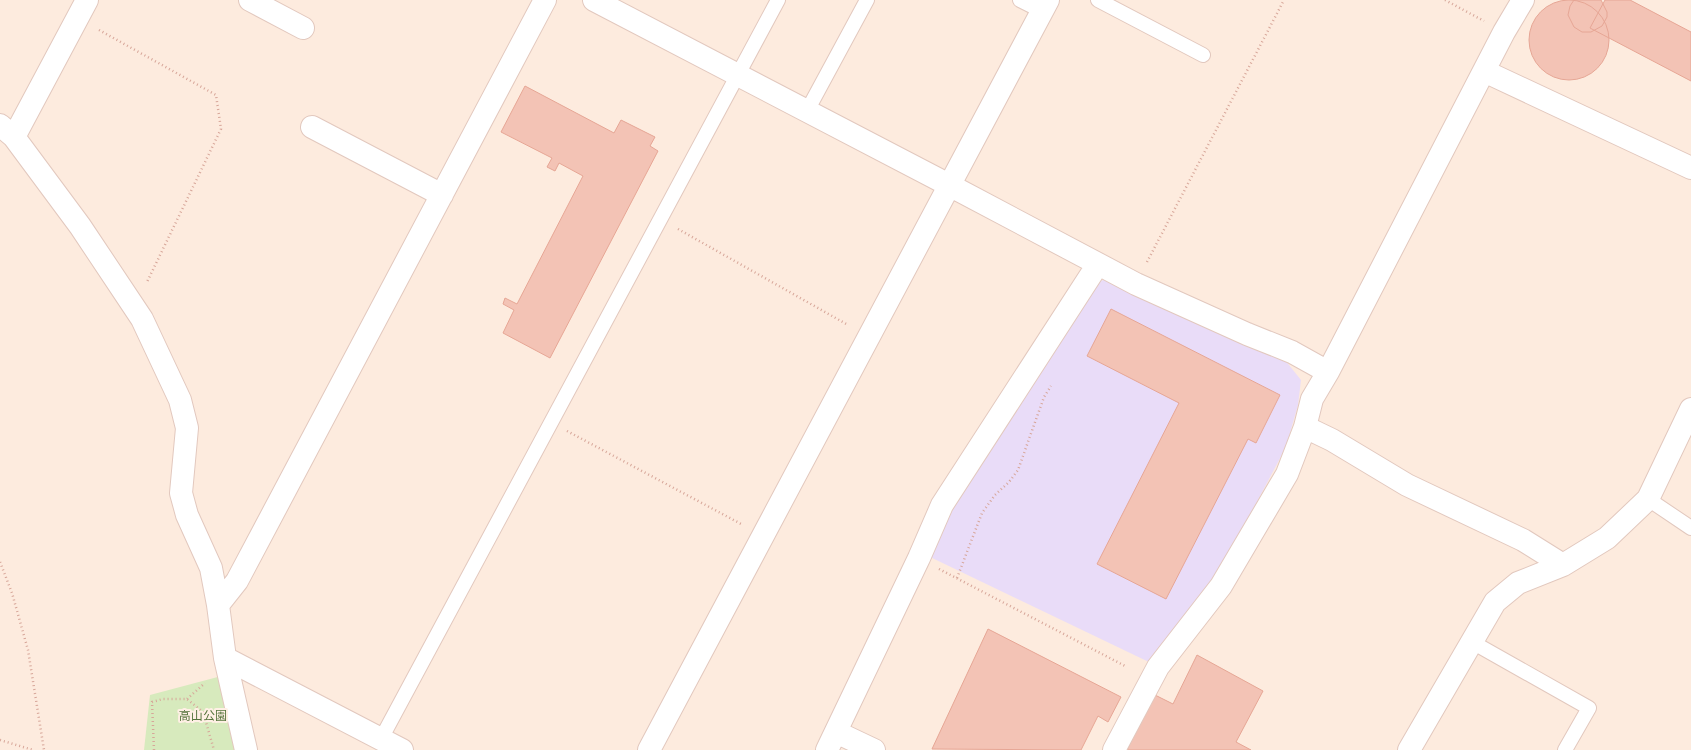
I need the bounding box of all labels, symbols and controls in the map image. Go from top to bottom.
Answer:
park label: 高山公園 [179,708,227,724]

